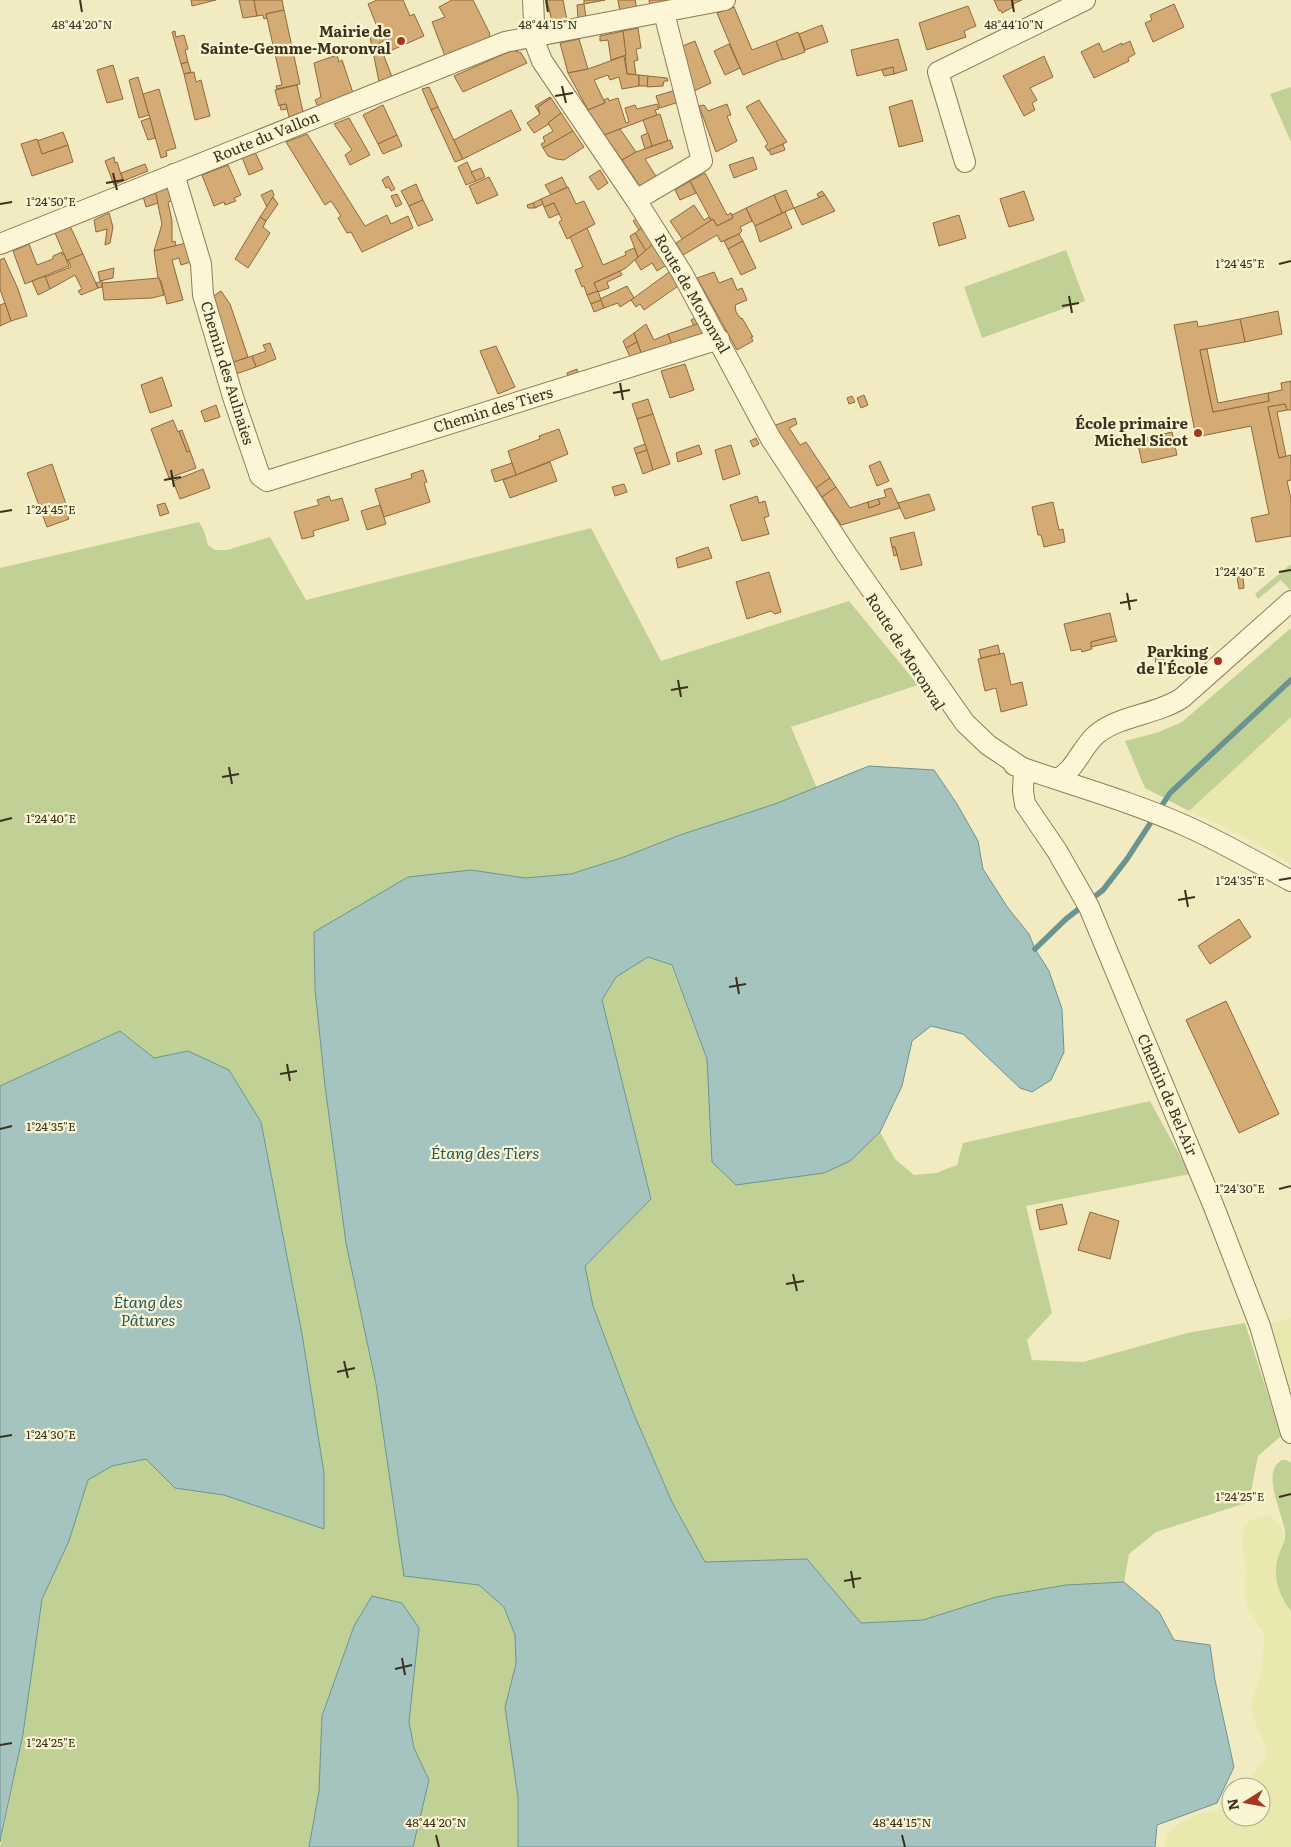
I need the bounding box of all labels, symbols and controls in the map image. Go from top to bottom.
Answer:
text: 48°44'20"N [52,15,112,33]
text: 48°44'15"N [519,15,577,33]
text: 48°44'10"N [984,15,1044,33]
place label: Mairie de Sainte-Gemme-Moronval [201,19,392,59]
marker: Mairie de Sainte-Gemme-Moronval [395,35,407,47]
street label: Route du Vallon [209,104,322,167]
text: 1°24'50"E [26,192,76,210]
street label: Route de Moronval [650,229,737,357]
text: 1°24'45"E [1215,254,1265,272]
street label: Chemin des Aulnaies [196,298,261,447]
street label: Chemin des Tiers [430,379,555,438]
place label: École primaire Michel Sicot [1075,411,1188,451]
marker: École primaire Michel Sicot [1192,427,1204,439]
text: 1°24'45"E [26,500,76,518]
text: 1°24'40"E [1215,562,1265,580]
street label: Route de Moronval [861,588,952,714]
place label: Parking de l'École [1136,639,1209,679]
marker: Parking de l'École [1212,655,1224,667]
text: 1°24'40"E [26,809,76,827]
text: 1°24'35"E [1215,871,1265,889]
street label: Chemin de Bel-Air [1132,1030,1204,1159]
text: 1°24'35"E [26,1117,76,1135]
water label: Étang des Tiers [431,1140,539,1164]
text: 1°24'30"E [1215,1179,1265,1197]
water label: Étang des Pâtures [113,1289,183,1331]
text: 1°24'30"E [26,1425,76,1443]
text: 1°24'25"E [1216,1487,1265,1505]
text: 1°24'25"E [27,1733,76,1751]
north arrow [1221,1777,1271,1827]
text: N [1221,1797,1243,1812]
text: 48°44'20"N [406,1813,466,1831]
text: 48°44'15"N [873,1813,931,1831]

